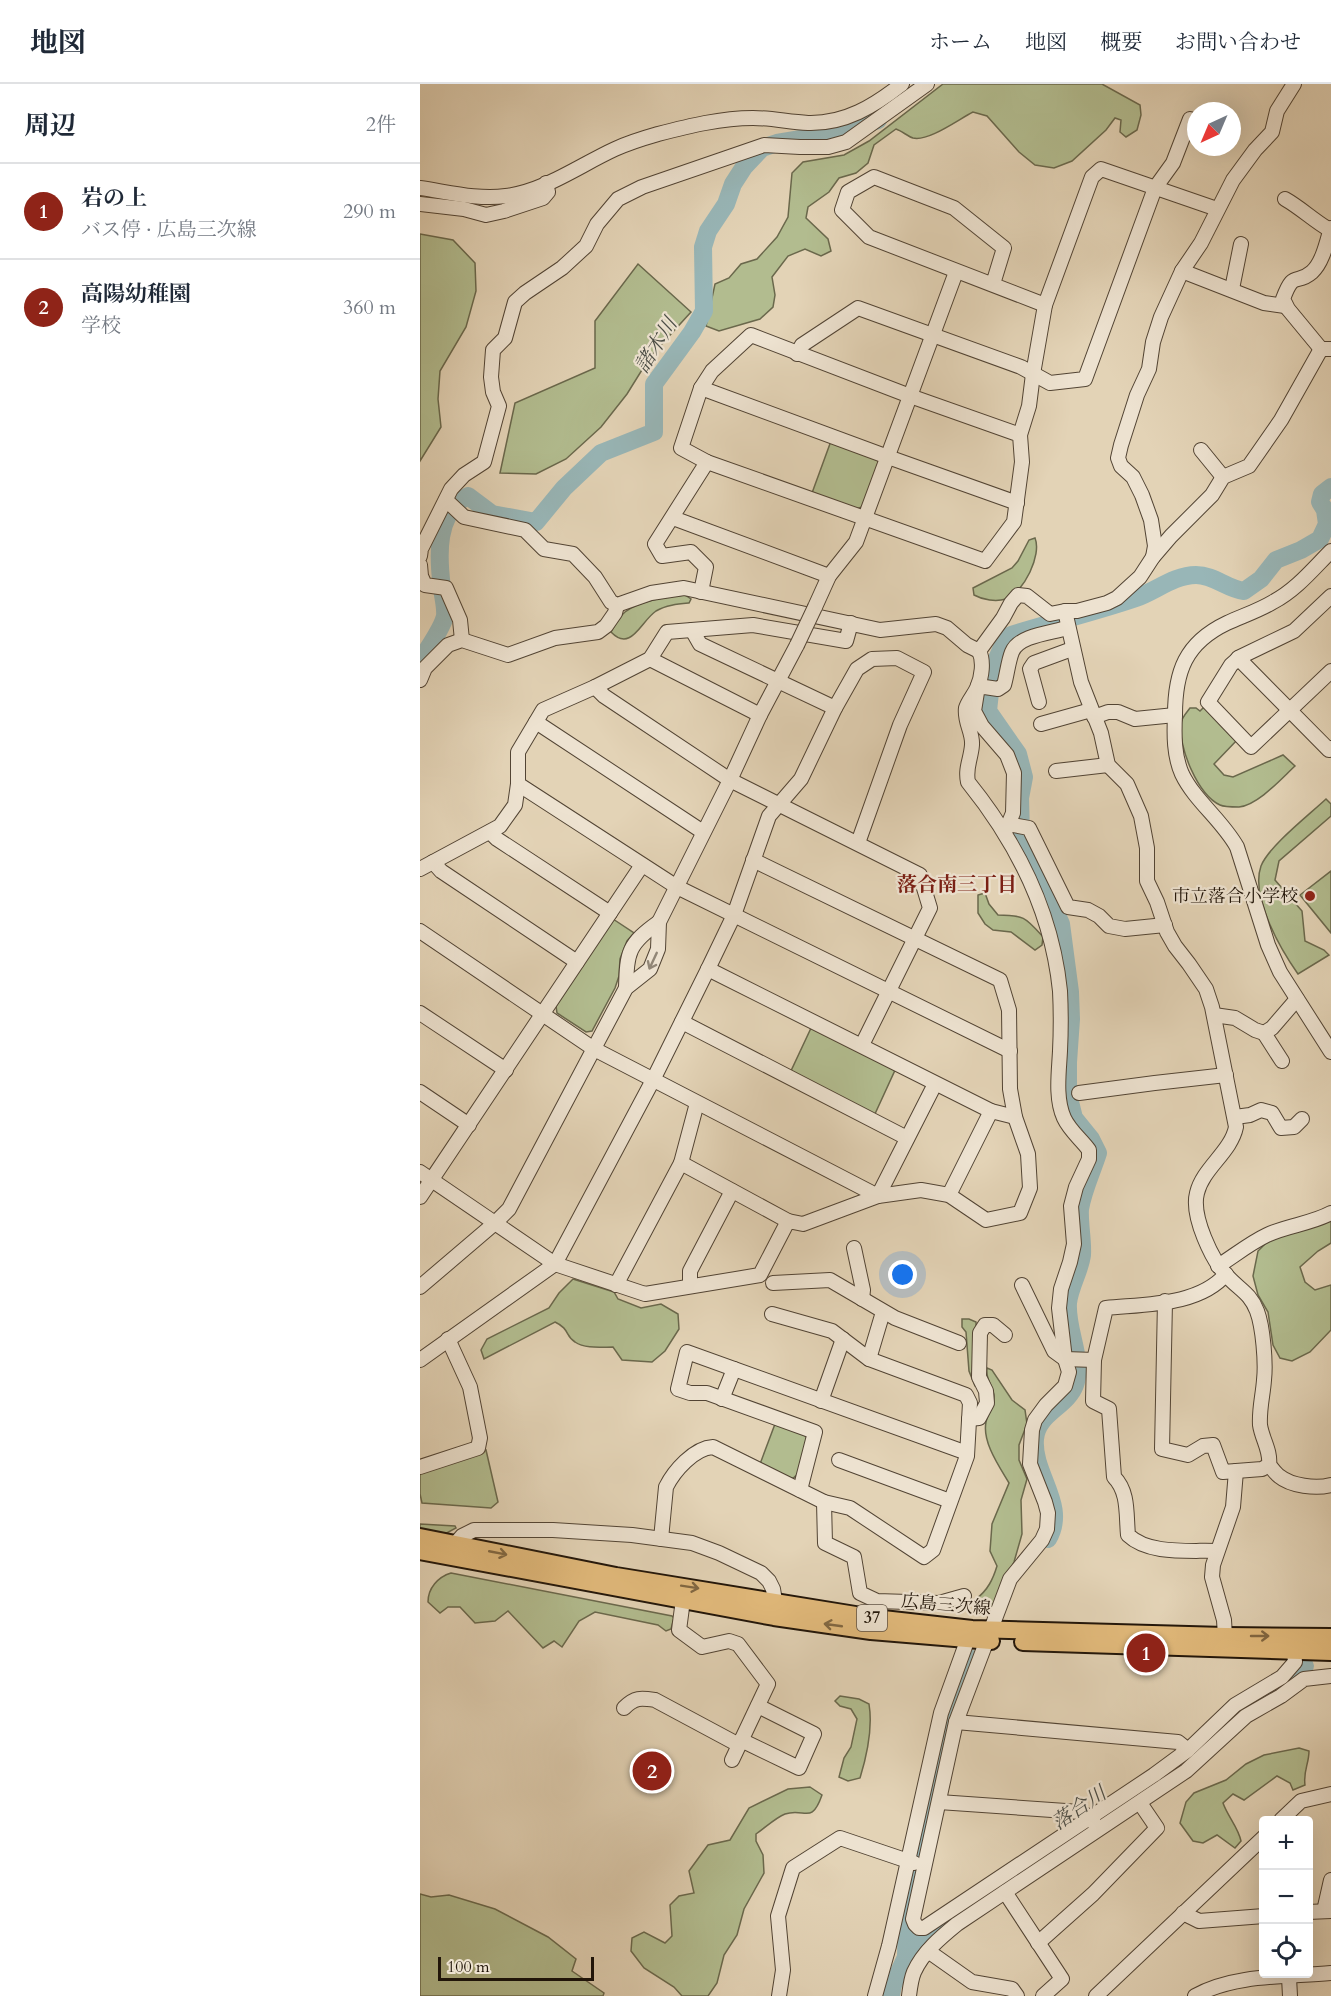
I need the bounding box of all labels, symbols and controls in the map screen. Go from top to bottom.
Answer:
text: 地図 [30,24,86,62]
text: ホーム [929,28,992,57]
text: 地図 [1025,28,1067,57]
text: 概要 [1100,28,1142,57]
text: お問い合わせ [1175,28,1301,57]
north arrow [1187,102,1241,156]
text: 周辺 [24,108,76,143]
text: 2件 [366,111,396,138]
text: 岩の上 [81,183,147,213]
text: 1 [38,198,49,225]
text: 290 m [343,198,396,225]
text: バス停 · 広島三次線 [81,216,257,243]
text: 高陽幼稚園 [81,279,191,309]
text: 2 [38,294,49,321]
text: 360 m [343,294,396,321]
water label: 諸木川 [629,311,684,378]
text: 学校 [81,312,121,339]
district label: 落合南三丁目 [897,871,1017,898]
place label: 市立落合小学校 [1172,884,1298,909]
marker: 市立落合小学校 [1303,889,1317,903]
one-way arrow [647,951,658,969]
your location [888,1260,917,1289]
one-way arrow [488,1548,507,1559]
one-way arrow [679,1582,699,1593]
street label: 広島三次線 [900,1589,992,1621]
road number: 37 [857,1605,887,1631]
one-way arrow [823,1620,843,1631]
pin: 1 [1126,1630,1166,1676]
one-way arrow [1249,1630,1269,1642]
pin: 2 [632,1748,672,1794]
water label: 落合川 [1047,1779,1113,1836]
map controls [1259,1816,1313,1978]
button: + [1259,1816,1313,1870]
button: − [1259,1870,1313,1924]
button: locate [1259,1924,1313,1978]
scale bar [438,1954,594,1982]
text: 100 m [447,1956,489,1978]

